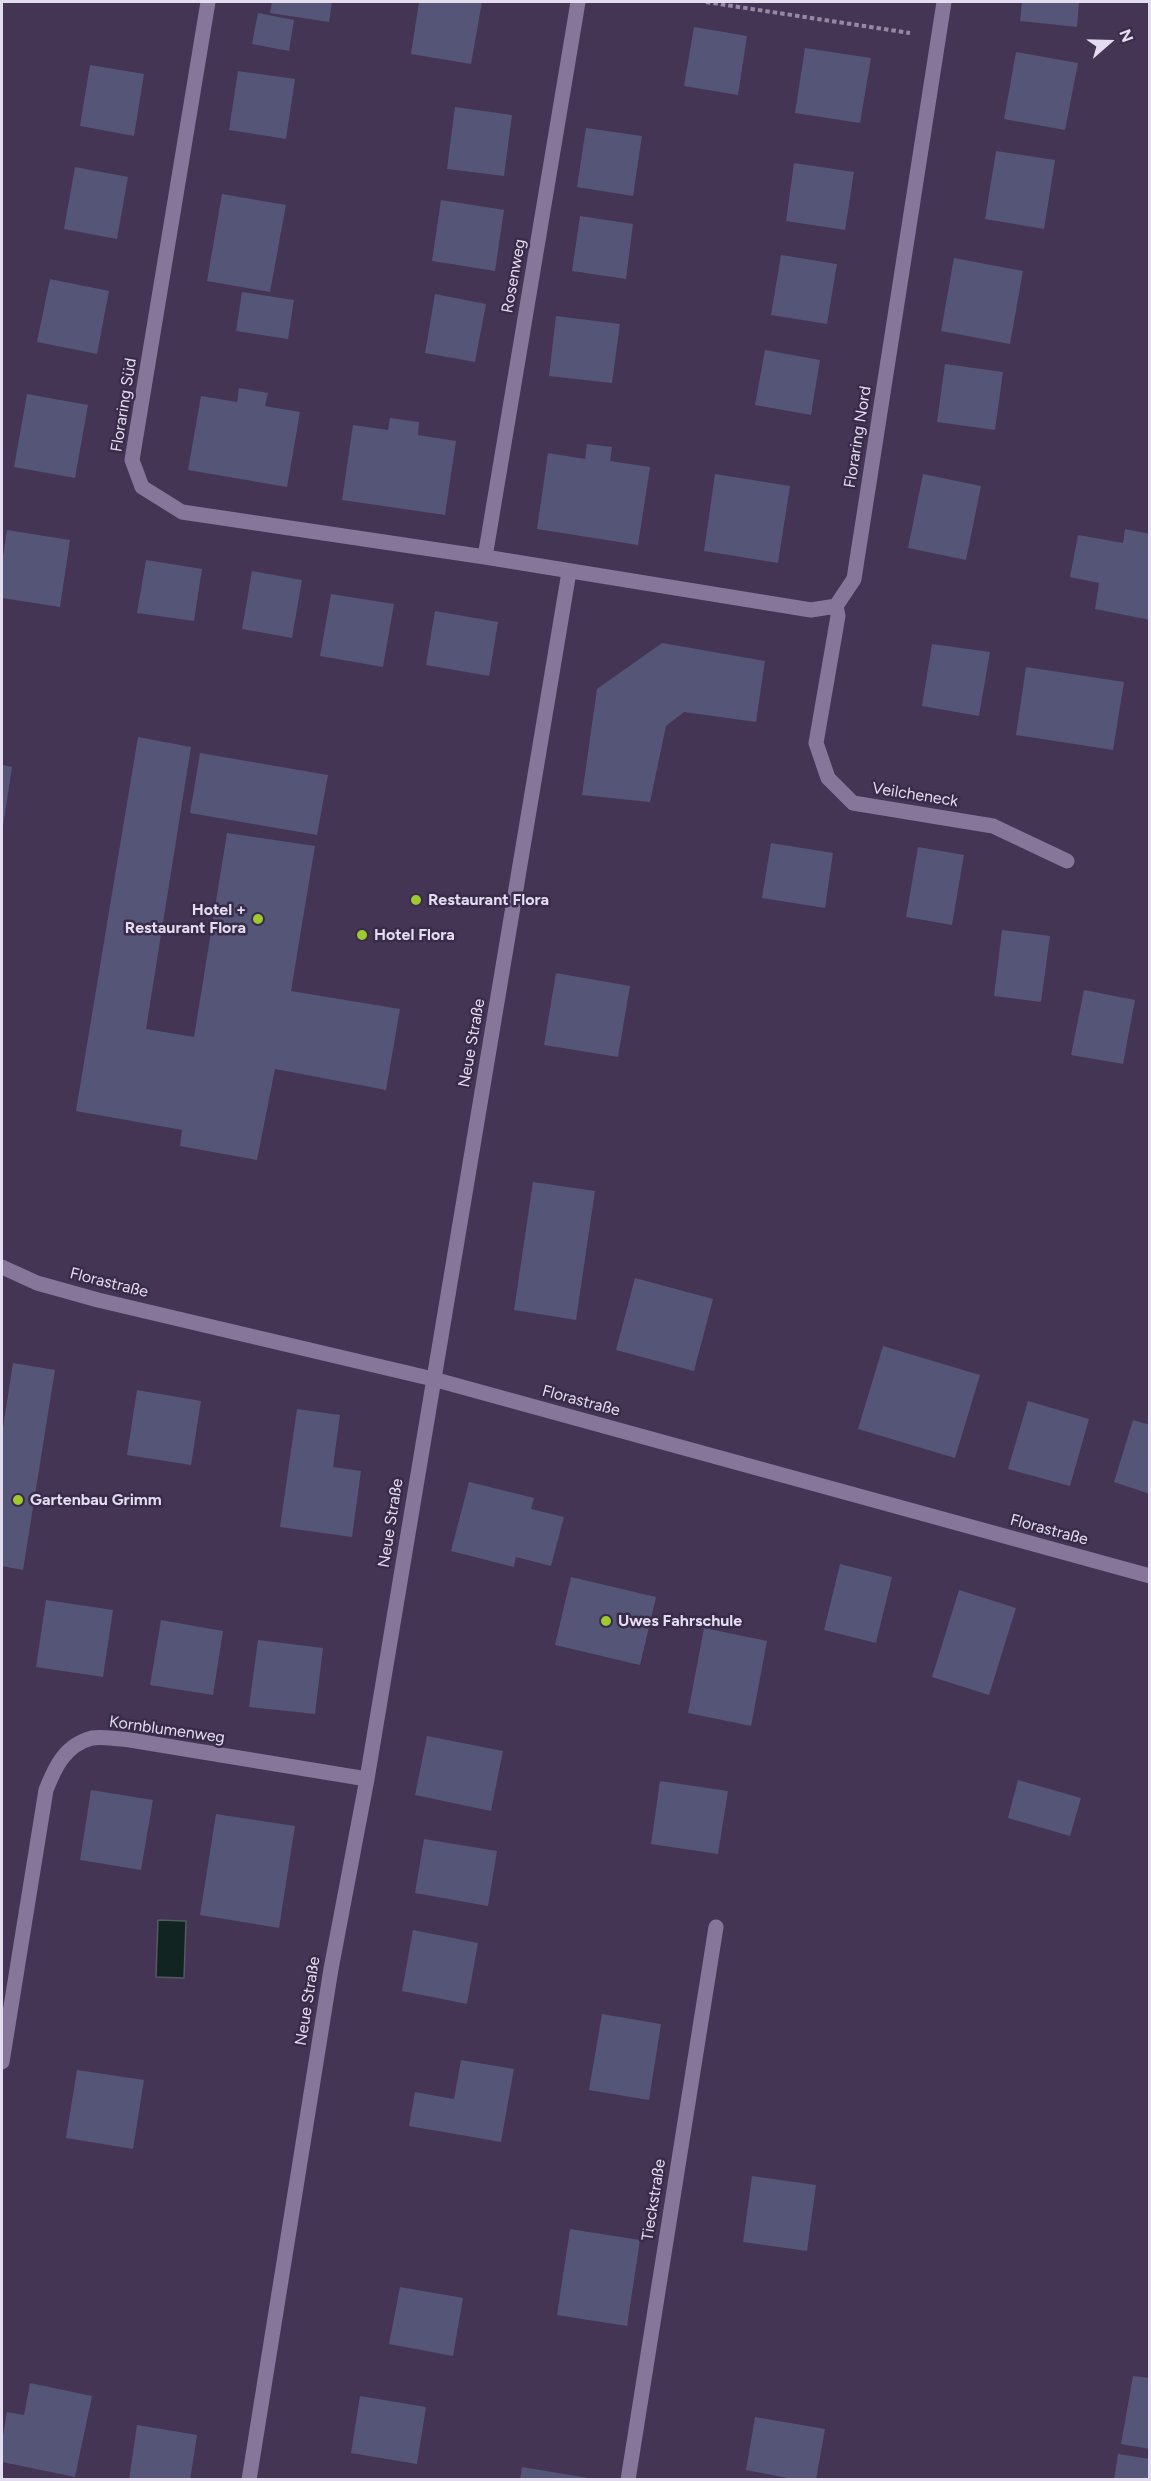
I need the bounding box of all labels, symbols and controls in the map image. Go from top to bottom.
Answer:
north arrow [1079,12,1139,72]
text: N [1115,27,1137,45]
street label: Rosenweg [498,238,530,314]
street label: Floraring Süd [107,357,141,453]
street label: Floraring Nord [840,385,876,489]
street label: Veilcheneck [871,779,959,811]
place label: Restaurant Flora [428,890,549,910]
marker: Restaurant Flora [409,893,423,907]
place label: Hotel + Restaurant Flora [125,900,246,938]
marker: Hotel + Restaurant Flora [251,912,265,926]
place label: Hotel Flora [374,925,455,945]
marker: Hotel Flora [355,928,369,942]
street label: Neue Straße [455,997,489,1089]
street label: Florastraße [68,1264,150,1302]
street label: Florastraße [540,1381,622,1421]
street label: Neue Straße [374,1477,408,1569]
place label: Gartenbau Grimm [30,1490,162,1510]
marker: Gartenbau Grimm [11,1493,25,1507]
street label: Florastraße [1008,1510,1090,1550]
place label: Uwes Fahrschule [618,1611,742,1631]
marker: Uwes Fahrschule [599,1614,613,1628]
street label: Kornblumenweg [108,1712,226,1748]
street label: Neue Straße [291,1955,325,2047]
street label: Tieckstraße [638,2158,670,2242]

